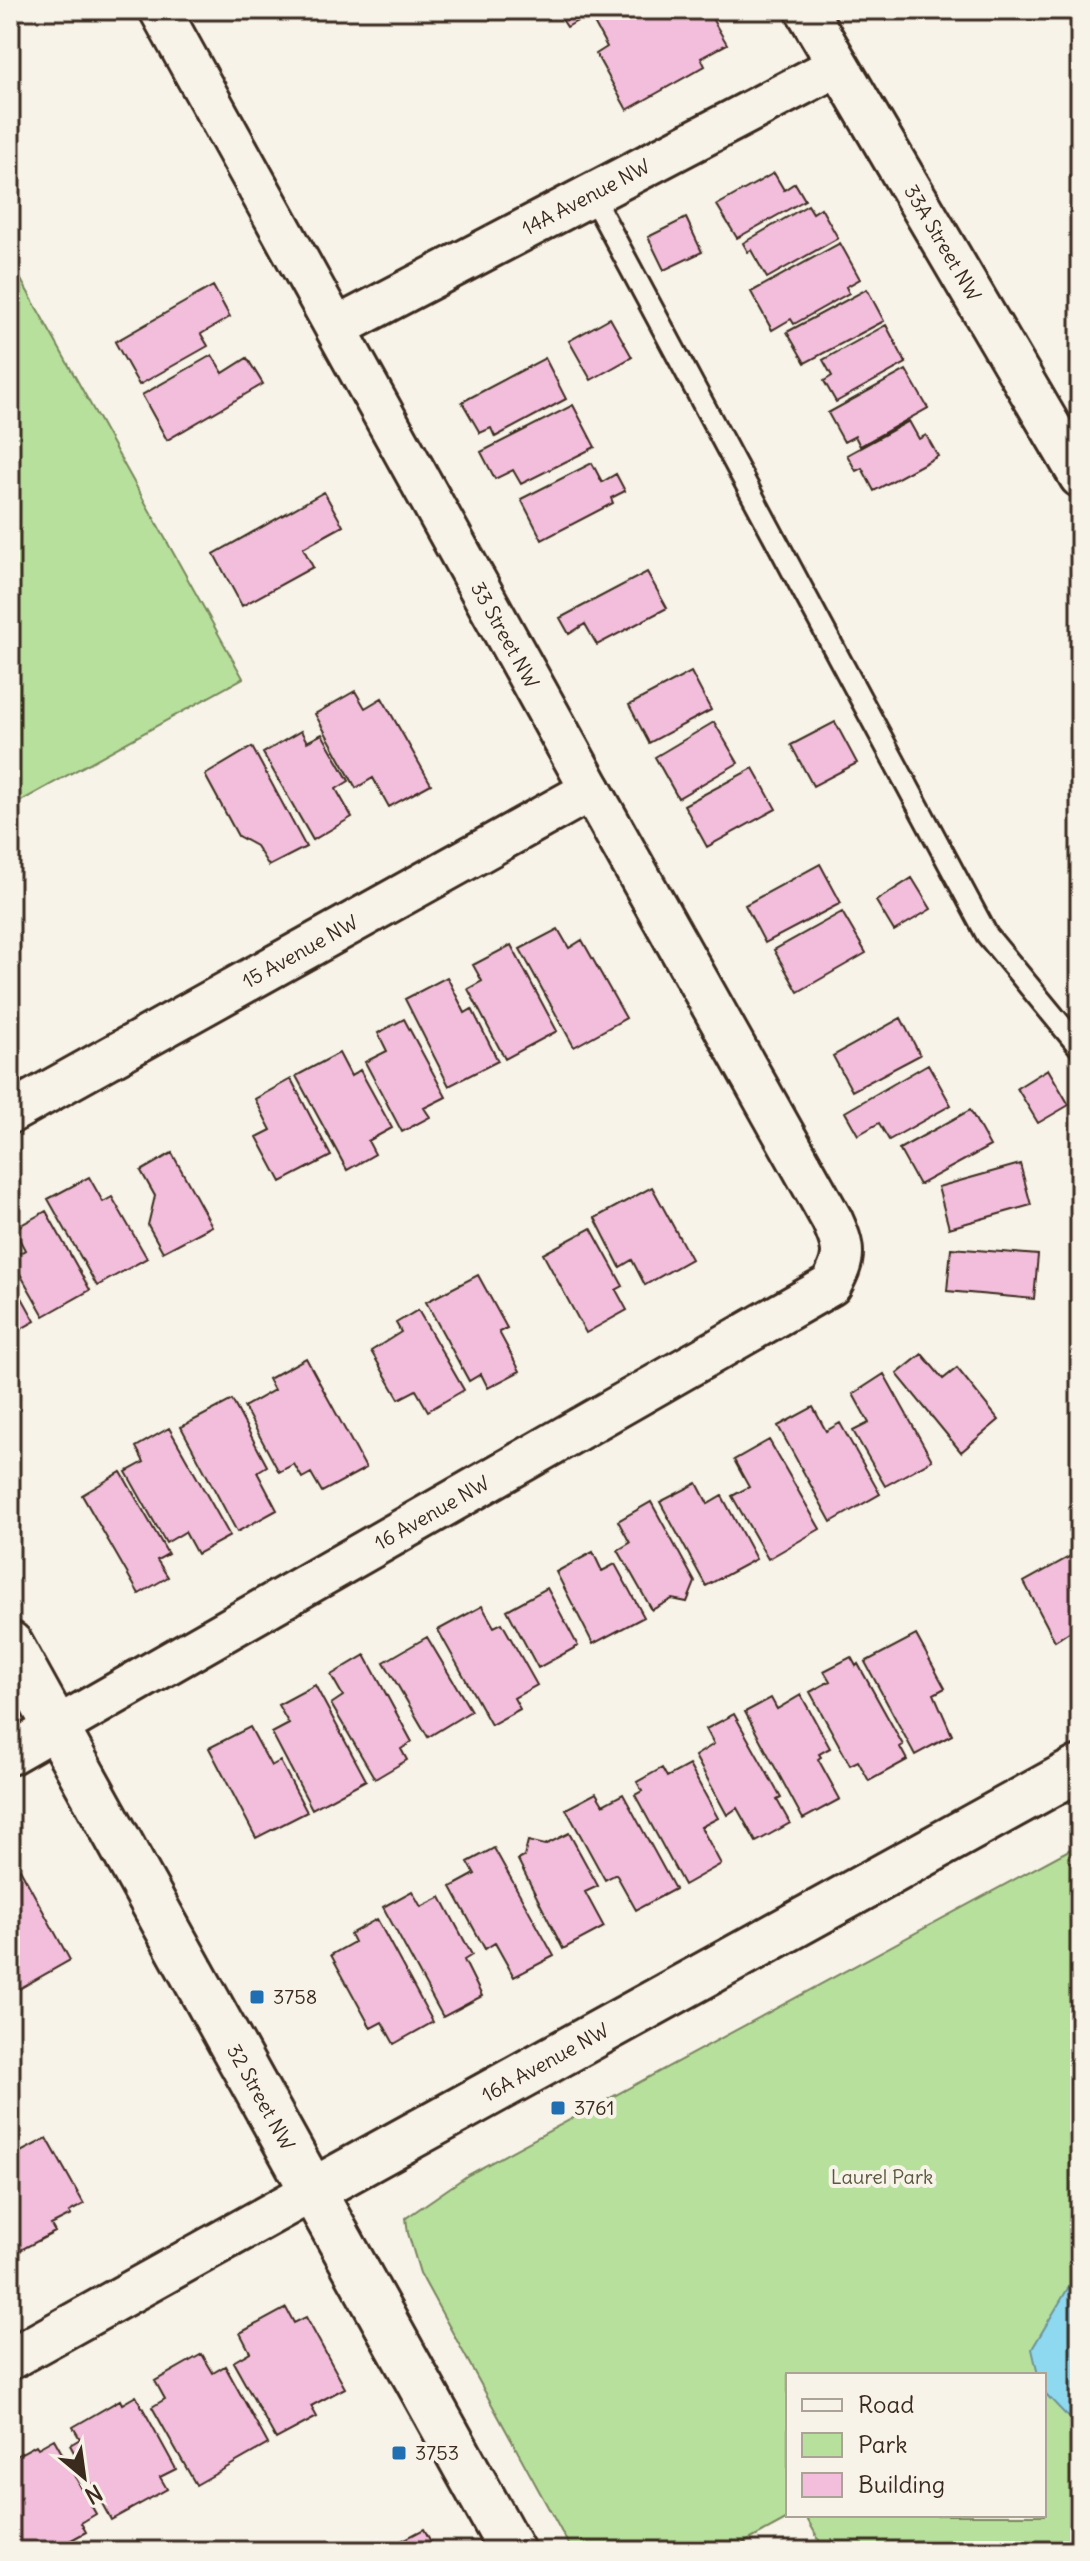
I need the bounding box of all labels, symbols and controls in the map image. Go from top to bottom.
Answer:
street label: 14A Avenue NW [517,153,654,241]
street label: 33A Street NW [899,180,987,305]
street label: 33 Street NW [466,577,545,692]
street label: 15 Avenue NW [238,909,362,993]
street label: 16 Avenue NW [370,1470,494,1555]
place label: 3758 [273,1984,317,2009]
marker: 3758 [248,1988,266,2006]
street label: 16A Avenue NW [477,2017,613,2107]
street label: 32 Street NW [222,2040,301,2154]
place label: 3761 [574,2095,614,2120]
marker: 3761 [549,2099,567,2117]
park label: Laurel Park [831,2164,933,2189]
legend [786,2373,1046,2517]
text: Road [858,2389,914,2419]
text: Park [858,2429,908,2459]
north arrow [44,2437,124,2517]
place label: 3753 [415,2440,459,2465]
marker: 3753 [390,2444,408,2462]
text: Building [858,2469,945,2499]
text: N [80,2479,107,2510]

